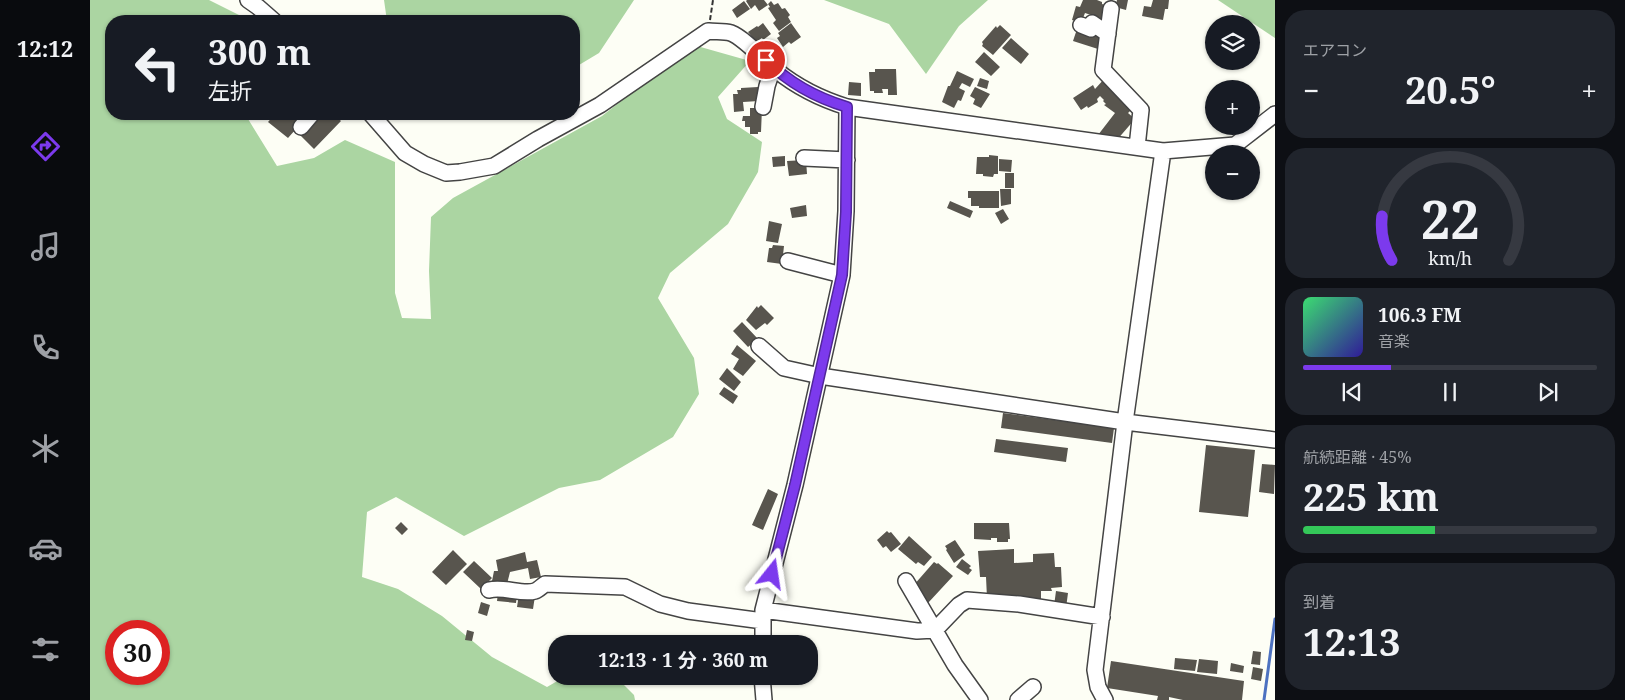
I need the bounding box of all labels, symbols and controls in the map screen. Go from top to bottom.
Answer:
map controls [1205,15,1260,200]
button: layers [1205,15,1260,70]
text: 300 m [208,28,311,75]
text: 12:12 [17,33,73,63]
icon: left [125,35,190,100]
pin [745,39,787,81]
text: エアコン [1303,39,1367,61]
icon: arrive [752,46,780,74]
text: 20.5° [1405,63,1496,115]
text: − [1303,71,1319,109]
text: + [1581,71,1597,109]
text: 左折 [208,75,252,105]
button: + [1205,80,1260,135]
icon: directions [28,129,63,164]
button: − [1205,145,1260,200]
text: 22 [1421,183,1479,254]
icon: music [28,229,63,264]
text: km/h [1428,246,1472,270]
text: 106.3 FM [1378,302,1461,328]
icon: phone [28,330,63,365]
text: 音楽 [1378,330,1410,352]
icon: previous [1338,378,1366,406]
icon: pause [1436,378,1464,406]
icon: next [1534,378,1562,406]
icon: climate [28,431,63,466]
text: 航続距離 · 45% [1303,446,1412,468]
text: 225 km [1303,470,1439,522]
icon: car [28,531,63,566]
position arrow [745,547,797,599]
text: 到着 [1303,591,1335,613]
text: 12:13 [1303,615,1400,667]
speed limit sign: 30 [105,620,170,685]
icon: filters [28,632,63,667]
text: 12:13 · 1 分 · 360 m [598,647,768,673]

